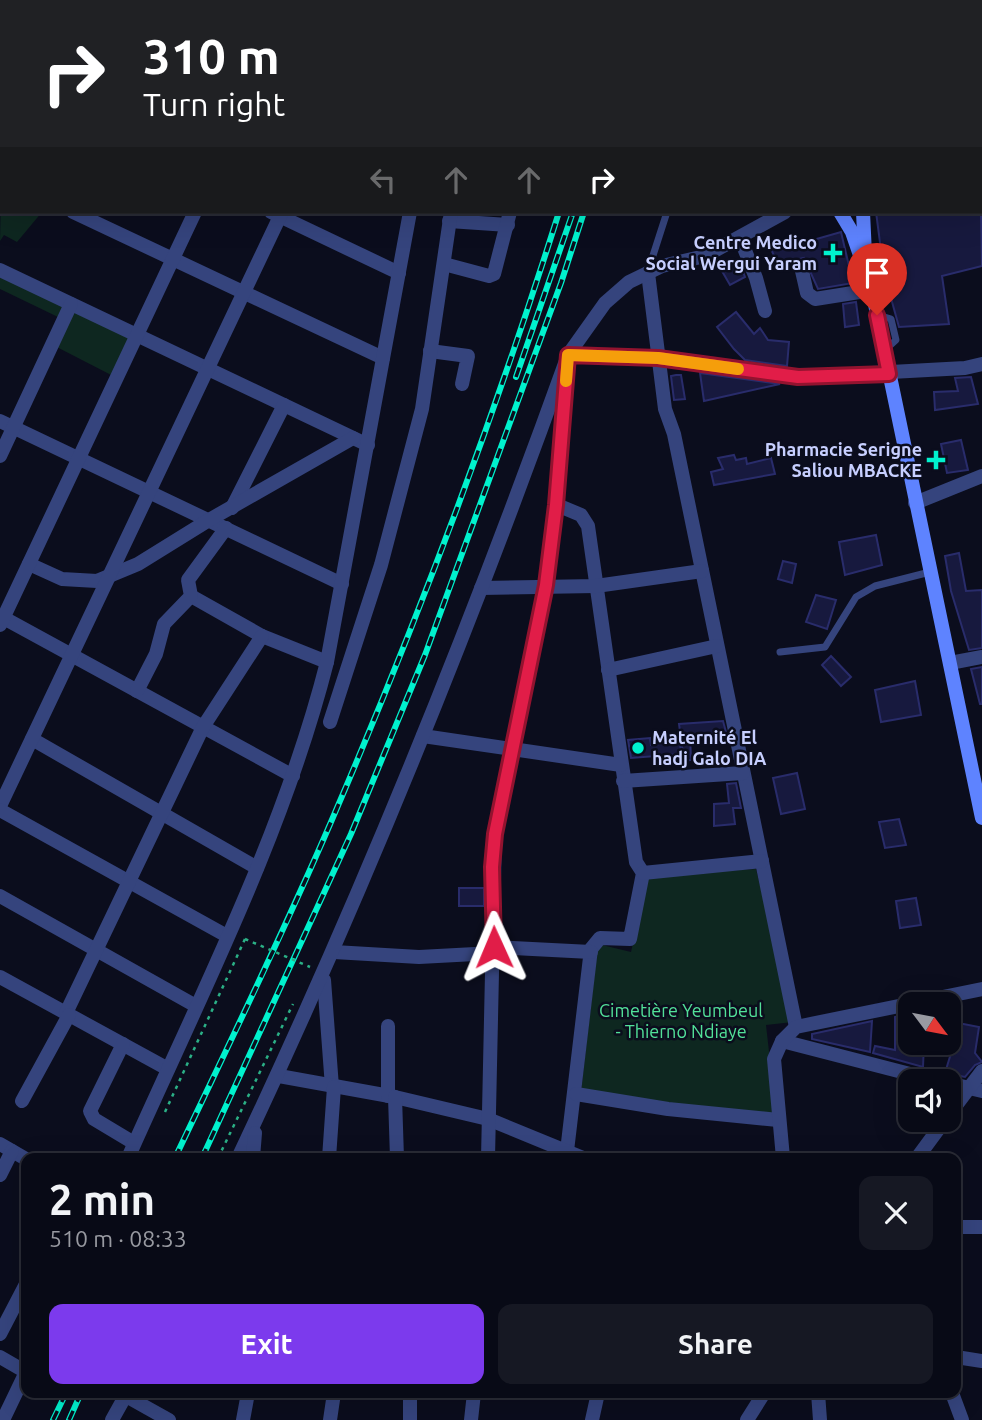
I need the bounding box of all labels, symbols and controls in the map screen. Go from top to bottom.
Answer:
icon: right [28,28,119,119]
text: 310 m [143,28,280,83]
text: Turn right [143,86,285,122]
icon: left [364,161,402,199]
icon: ahead [437,161,475,199]
icon: ahead [510,161,548,199]
icon: right [583,161,621,199]
place label: Centre Medico Social Wergui Yaram [645,232,817,273]
marker: Centre Medico Social Wergui Yaram [823,243,843,263]
pin [847,243,907,315]
icon: arrive [858,254,896,292]
place label: Pharmacie Serigne Saliou MBACKE [765,439,922,480]
marker: Pharmacie Serigne Saliou MBACKE [928,452,944,468]
place label: Maternité El hadj Galo DIA [652,727,767,768]
marker: Maternité El hadj Galo DIA [630,740,646,756]
position arrow [457,910,531,984]
north arrow [898,992,961,1055]
map controls [898,992,961,1132]
park label: Cimetière Yeumbeul - Thierno Ndiaye [599,1000,763,1041]
button: sound [898,1069,961,1132]
text: 2 min [49,1176,155,1223]
button: close [859,1176,933,1250]
text: 510 m · 08:33 [49,1226,187,1251]
button: Exit [49,1304,484,1384]
button: Share [498,1304,933,1384]

